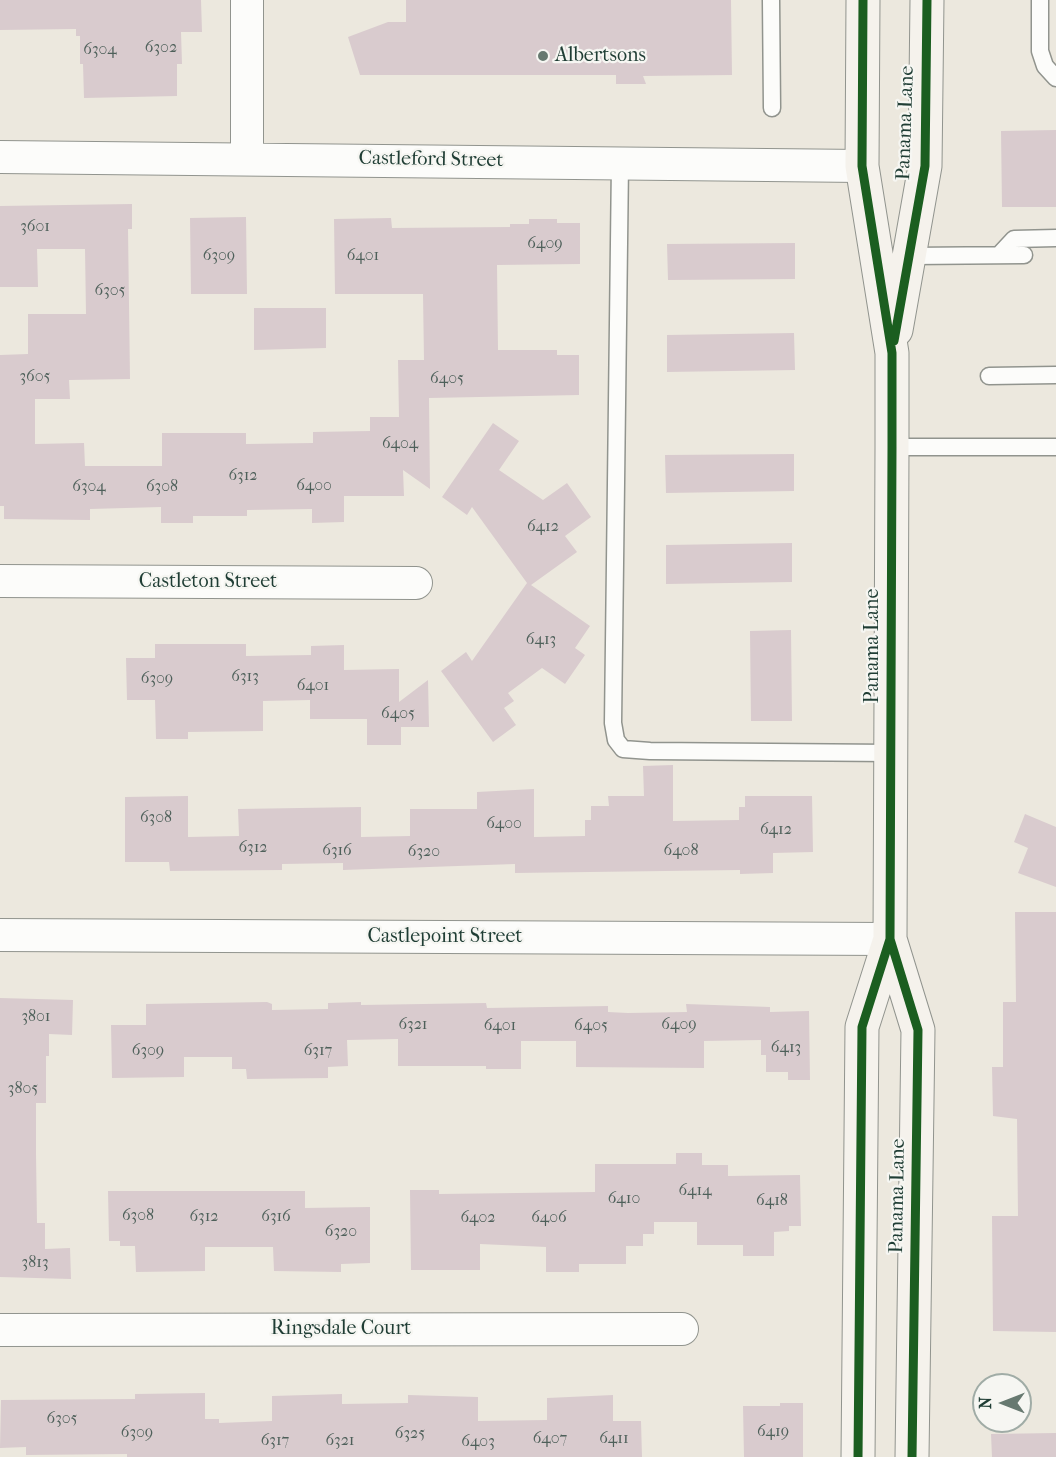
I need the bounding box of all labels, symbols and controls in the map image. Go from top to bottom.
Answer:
house number: 6302 [145,38,177,58]
house number: 6304 [83,40,117,60]
place label: Albertsons [555,44,646,68]
marker: Albertsons [536,49,550,63]
street label: Panama Lane [892,65,920,181]
street label: Castleford Street [358,147,504,173]
house number: 3601 [20,217,50,237]
house number: 6409 [527,234,563,254]
house number: 6309 [203,246,235,266]
house number: 6401 [347,246,379,266]
house number: 6305 [95,281,125,301]
house number: 3605 [20,367,50,387]
house number: 6405 [430,369,464,389]
house number: 6404 [382,434,418,454]
house number: 6312 [228,466,258,486]
house number: 6400 [296,476,332,496]
house number: 6304 [72,477,106,497]
house number: 6308 [146,477,178,497]
house number: 6412 [527,517,559,537]
street label: Castleton Street [139,570,277,594]
street label: Panama Lane [861,589,885,703]
house number: 6413 [526,630,556,650]
house number: 6313 [231,667,259,687]
house number: 6309 [141,669,173,689]
house number: 6401 [297,676,329,696]
house number: 6405 [381,704,415,724]
house number: 6308 [140,808,172,828]
house number: 6400 [486,814,522,834]
house number: 6412 [760,820,792,840]
house number: 6312 [238,838,268,858]
house number: 6316 [322,841,352,861]
house number: 6408 [664,841,698,861]
house number: 6320 [408,842,440,862]
street label: Castlepoint Street [368,925,522,949]
house number: 3801 [21,1007,51,1027]
house number: 6321 [398,1015,428,1035]
house number: 6409 [661,1015,697,1035]
house number: 6401 [484,1016,516,1036]
house number: 6405 [574,1016,608,1036]
house number: 6413 [771,1038,801,1058]
house number: 6309 [132,1041,164,1061]
house number: 6317 [304,1041,332,1061]
house number: 3805 [8,1079,38,1099]
street label: Panama Lane [885,1138,911,1254]
house number: 6414 [678,1181,712,1201]
house number: 6410 [608,1189,640,1209]
house number: 6418 [756,1191,788,1211]
house number: 6308 [122,1206,154,1226]
house number: 6312 [189,1207,219,1227]
house number: 6316 [261,1207,291,1227]
house number: 6402 [460,1208,496,1228]
house number: 6406 [531,1208,567,1228]
house number: 6320 [325,1222,357,1242]
house number: 3813 [22,1253,48,1273]
street label: Ringsdale Court [271,1317,411,1341]
north arrow [972,1373,1032,1433]
text: N [976,1397,995,1409]
house number: 6305 [47,1409,77,1429]
house number: 6419 [757,1422,789,1442]
house number: 6309 [121,1423,153,1443]
house number: 6325 [395,1424,425,1444]
house number: 6407 [533,1429,567,1449]
house number: 6411 [599,1429,629,1449]
house number: 6317 [261,1431,289,1451]
house number: 6321 [325,1431,355,1451]
house number: 6403 [461,1432,495,1452]

